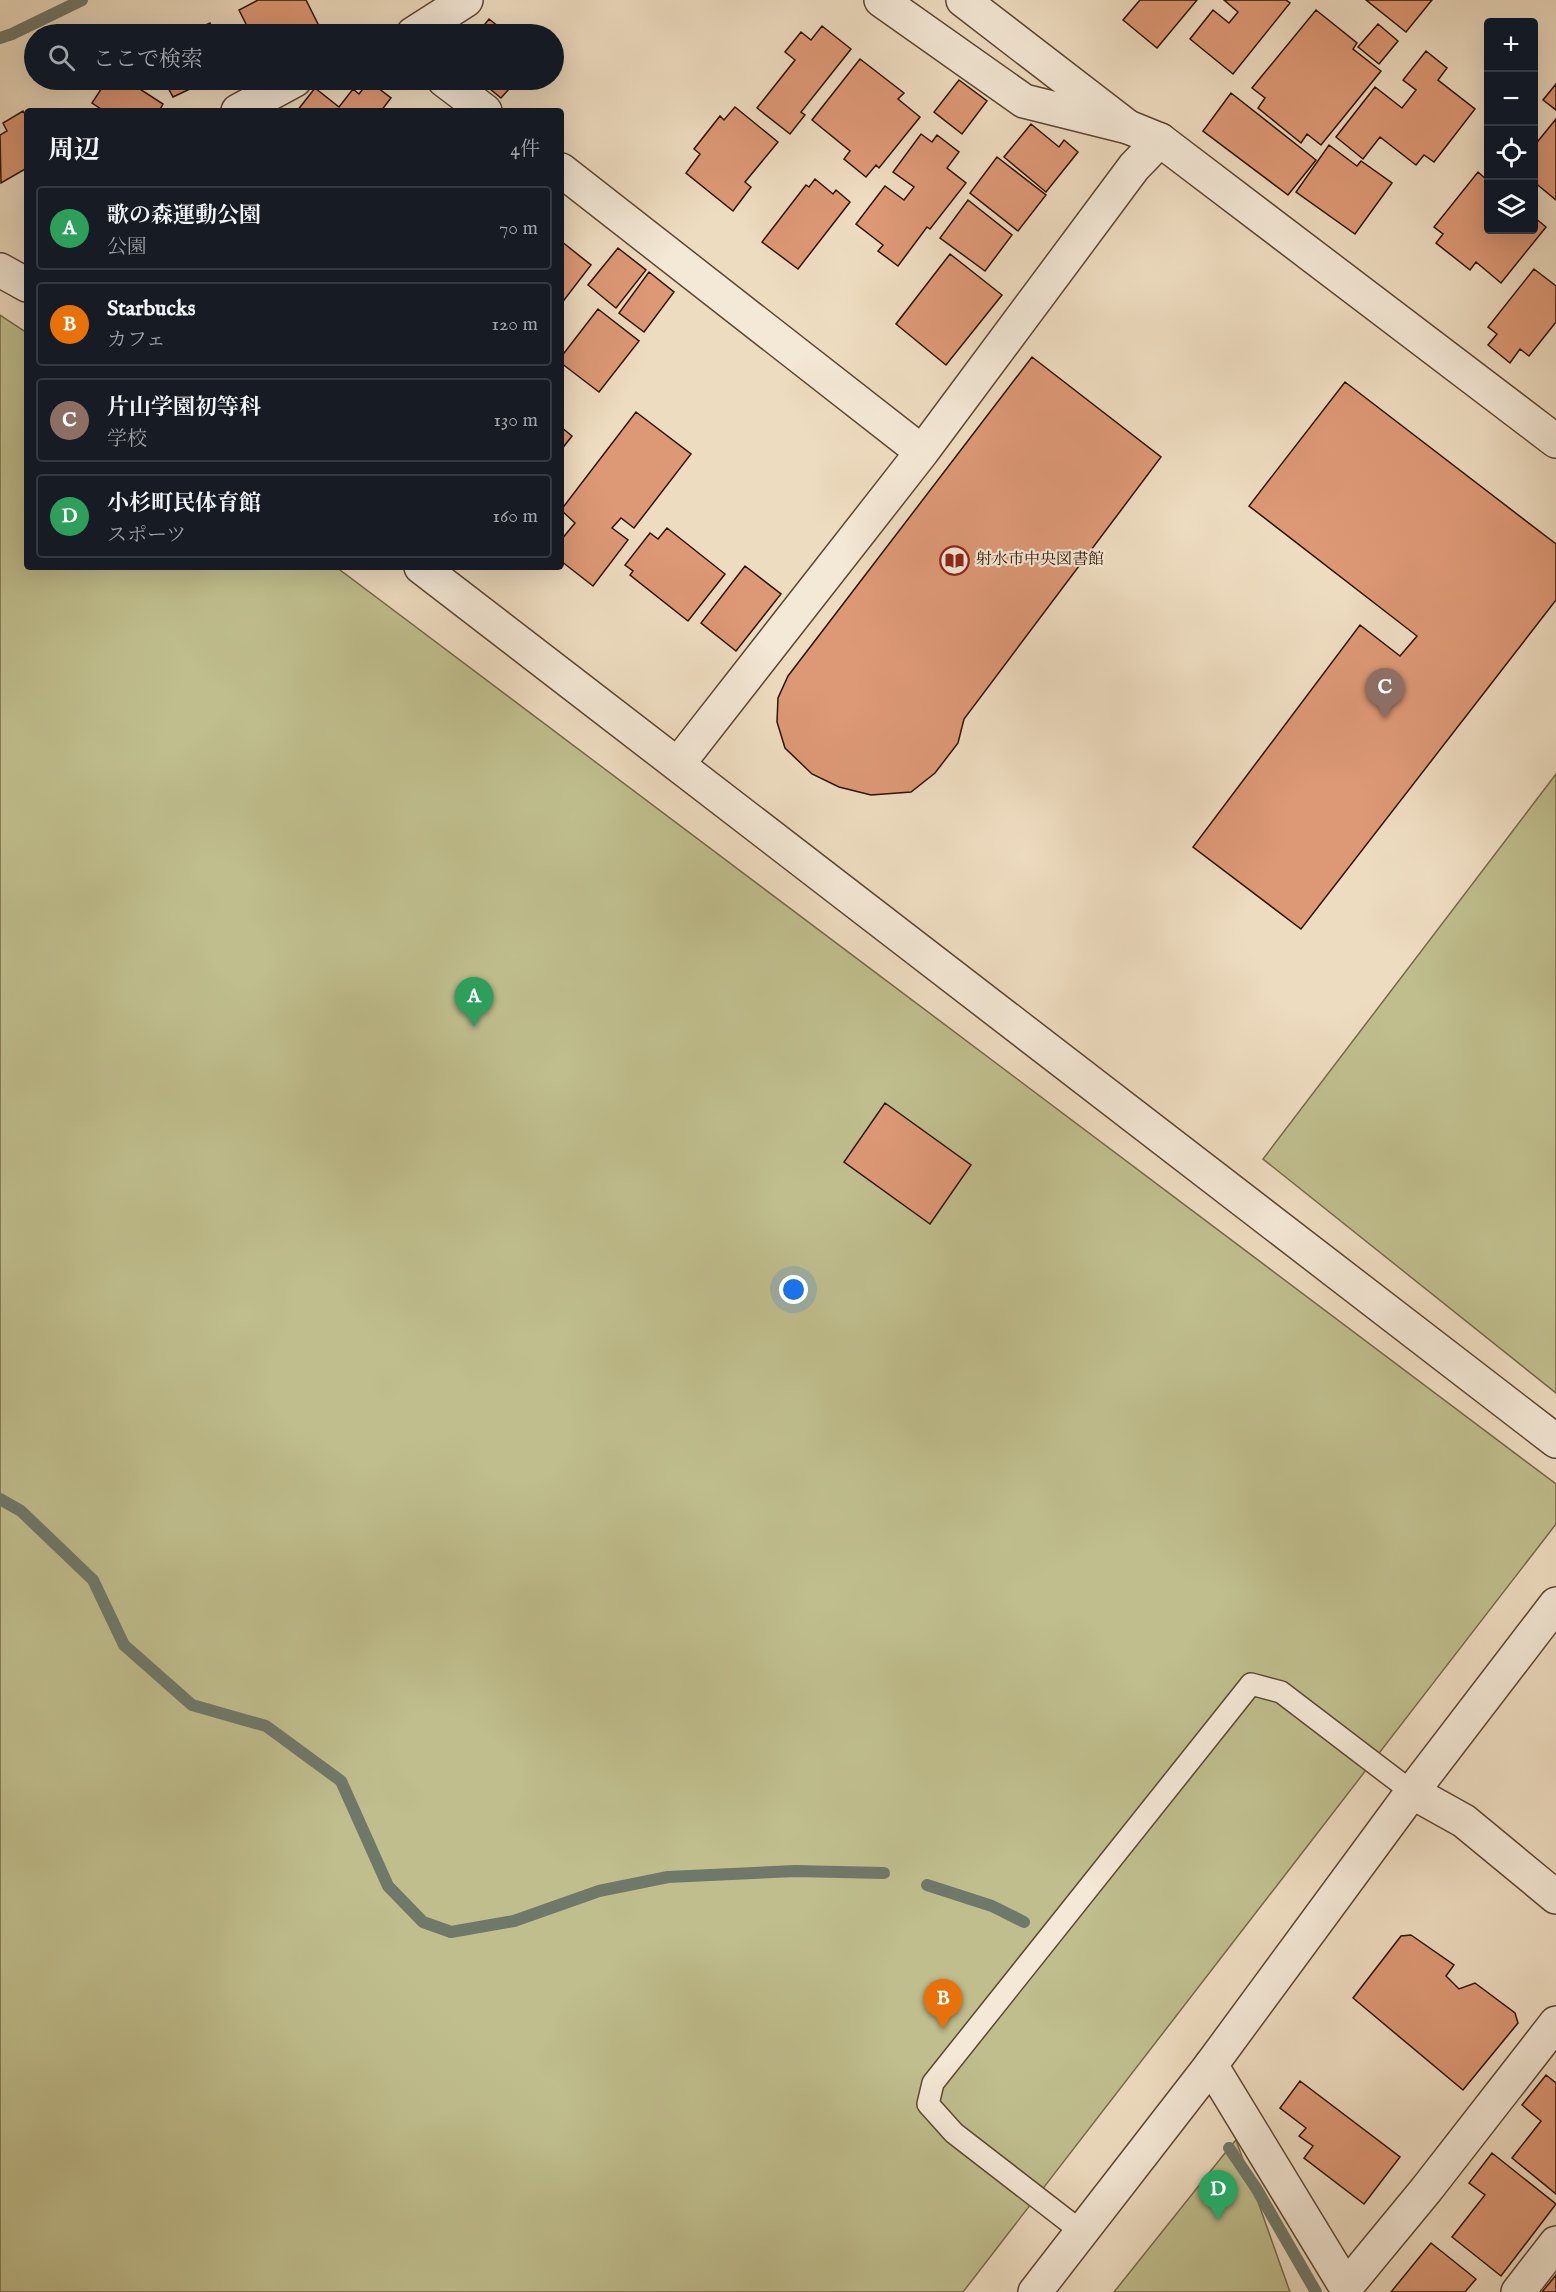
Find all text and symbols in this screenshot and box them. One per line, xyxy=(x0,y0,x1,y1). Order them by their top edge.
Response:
map controls xyxy=(1484,18,1538,234)
button: + xyxy=(1484,18,1538,72)
search box xyxy=(24,24,564,90)
icon: search xyxy=(45,41,78,74)
text: ここで検索 xyxy=(93,46,203,74)
button: − xyxy=(1484,72,1538,126)
button: locate xyxy=(1484,126,1538,180)
text: 周辺 xyxy=(48,134,100,167)
text: 4件 xyxy=(510,137,540,162)
button: layers xyxy=(1484,180,1538,234)
text: 歌の森運動公園 xyxy=(107,202,261,230)
text: A xyxy=(63,216,76,241)
text: 70 m xyxy=(499,216,538,241)
text: 公園 xyxy=(107,235,147,260)
text: Starbucks xyxy=(107,295,195,323)
text: B xyxy=(63,312,76,337)
text: 120 m xyxy=(492,312,538,337)
text: カフェ xyxy=(107,328,166,353)
text: 片山学園初等科 xyxy=(107,394,261,422)
text: C xyxy=(62,408,77,433)
text: 130 m xyxy=(493,408,538,433)
text: 学校 xyxy=(107,427,147,452)
text: 小杉町民体育館 xyxy=(107,490,261,518)
text: D xyxy=(61,504,78,529)
text: 160 m xyxy=(492,504,538,529)
text: スポーツ xyxy=(107,523,186,548)
library icon: 射水市中央図書館 xyxy=(939,544,971,576)
place label: 射水市中央図書館 xyxy=(976,550,1104,570)
pin: C xyxy=(1366,668,1404,718)
pin: A xyxy=(454,978,494,1027)
your location xyxy=(779,1275,808,1304)
pin: B xyxy=(924,1980,962,2029)
pin: D xyxy=(1198,2170,1238,2220)

